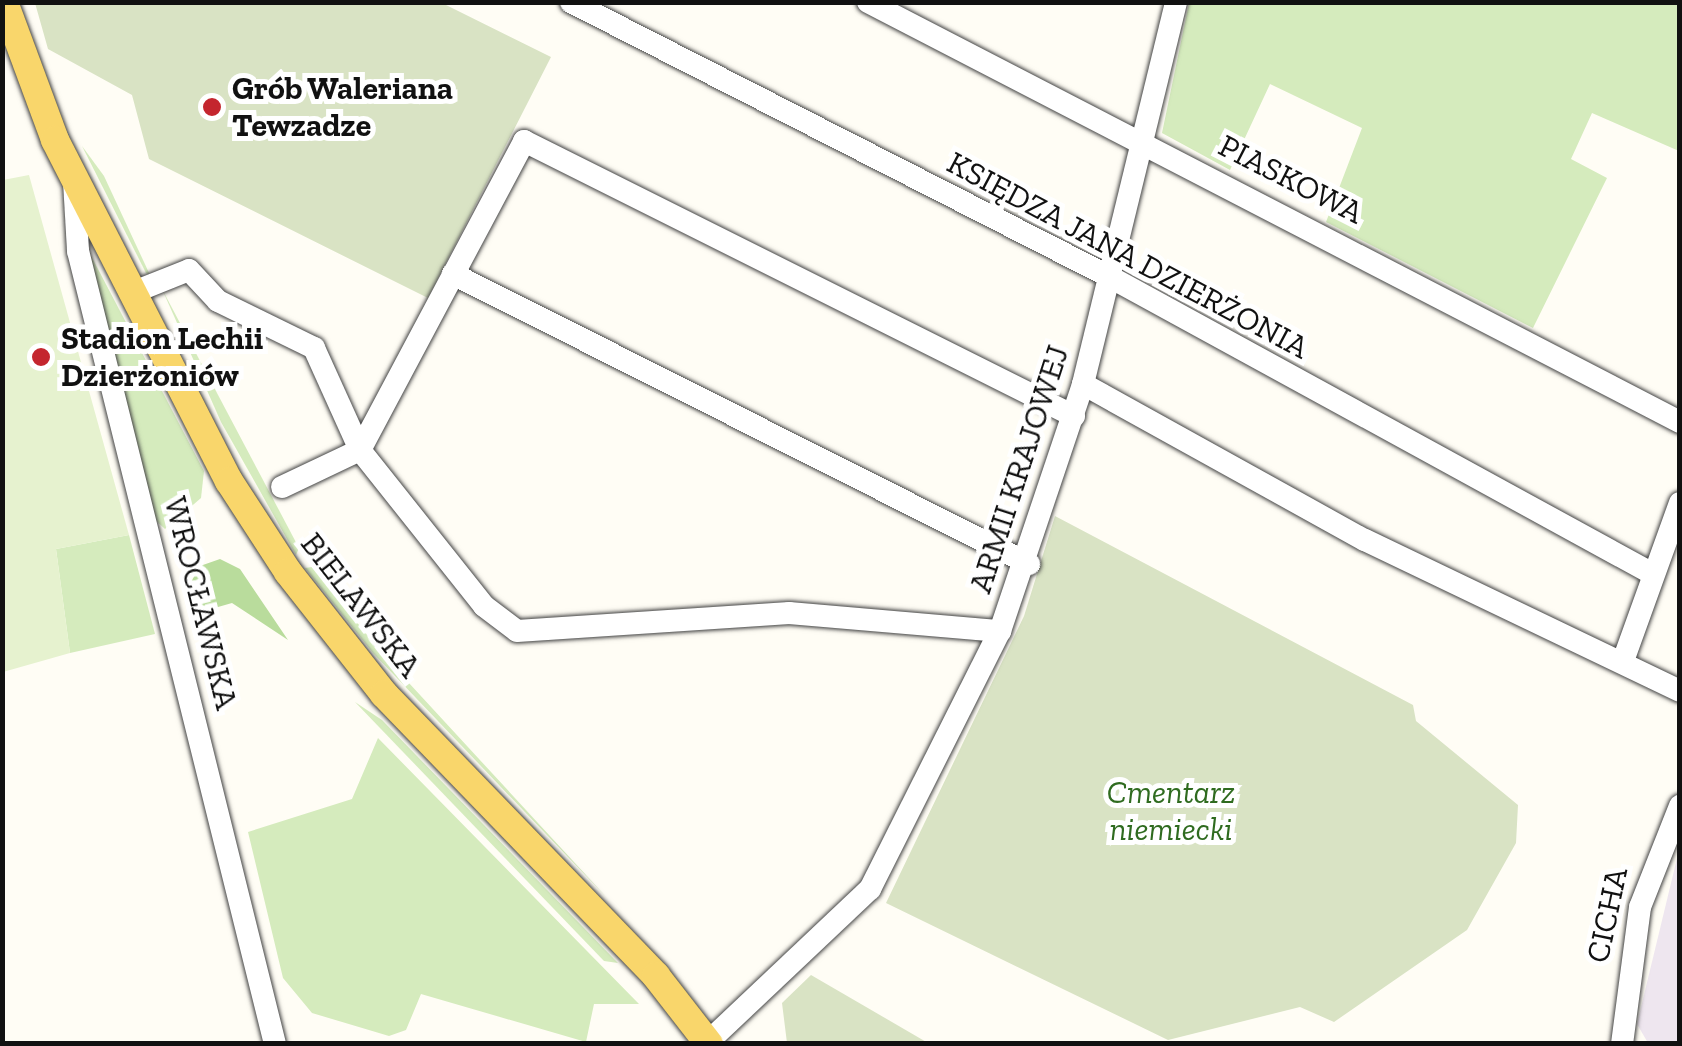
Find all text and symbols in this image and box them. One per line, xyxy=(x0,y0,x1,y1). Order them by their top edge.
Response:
place label: Grób Waleriana Tewzadze xyxy=(232,70,454,145)
marker: Grób Waleriana Tewzadze xyxy=(201,96,223,118)
street label: PIASKOWA xyxy=(1212,126,1370,232)
street label: KSIĘDZA JANA DZIERŻONIA xyxy=(940,143,1316,367)
place label: Stadion Lechii Dzierżoniów xyxy=(61,320,263,395)
street label: ARMII KRAJOWEJ xyxy=(961,340,1077,598)
marker: Stadion Lechii Dzierżoniów xyxy=(30,346,52,368)
street label: WROCŁAWSKA xyxy=(156,493,246,713)
street label: BIELAWSKA xyxy=(293,525,429,685)
park label: Cmentarz niemiecki xyxy=(1107,774,1235,849)
street label: CICHA xyxy=(1578,864,1636,966)

